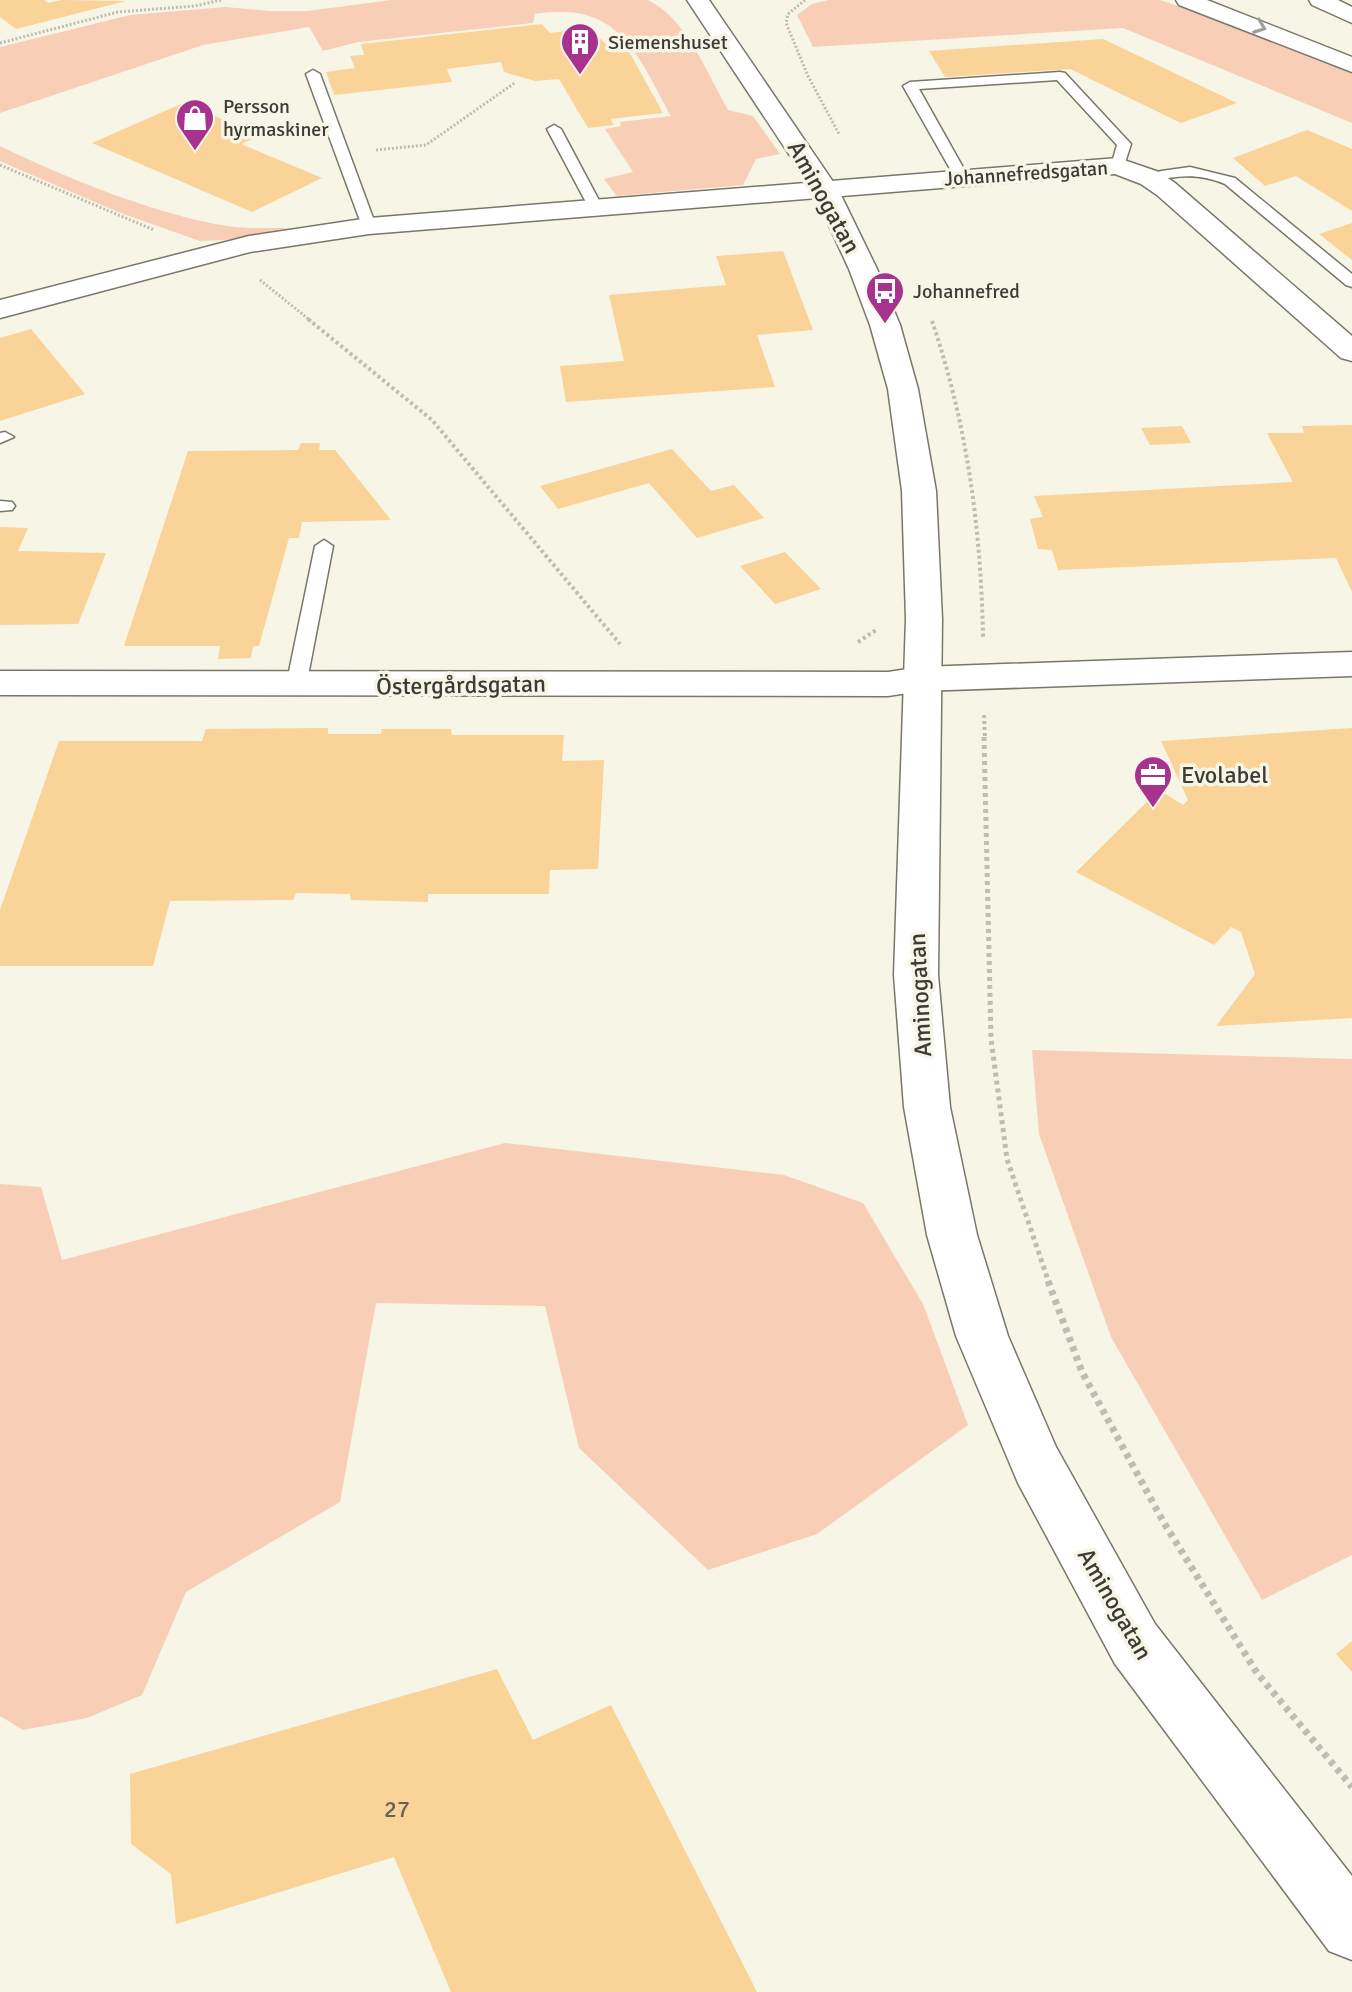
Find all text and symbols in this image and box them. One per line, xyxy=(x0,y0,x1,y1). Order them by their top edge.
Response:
one-way arrow xyxy=(1252,18,1266,34)
building icon: Siemenshuset xyxy=(559,21,601,76)
place label: Siemenshuset xyxy=(608,30,728,55)
place label: Persson hyrmaskiner xyxy=(223,94,329,142)
shop icon: Persson hyrmaskiner xyxy=(174,97,216,152)
street label: Aminogatan xyxy=(781,135,867,259)
street label: Johannefredsgatan xyxy=(943,155,1109,192)
bus stop icon: Johannefred xyxy=(864,270,906,325)
place label: Johannefred xyxy=(913,279,1020,304)
street label: Östergårdsgatan xyxy=(376,669,546,701)
office icon: Evolabel xyxy=(1132,754,1174,809)
place label: Evolabel xyxy=(1181,760,1268,790)
street label: Aminogatan xyxy=(902,932,938,1058)
street label: Aminogatan xyxy=(1071,1543,1159,1665)
house number: 27 xyxy=(384,1794,410,1824)

